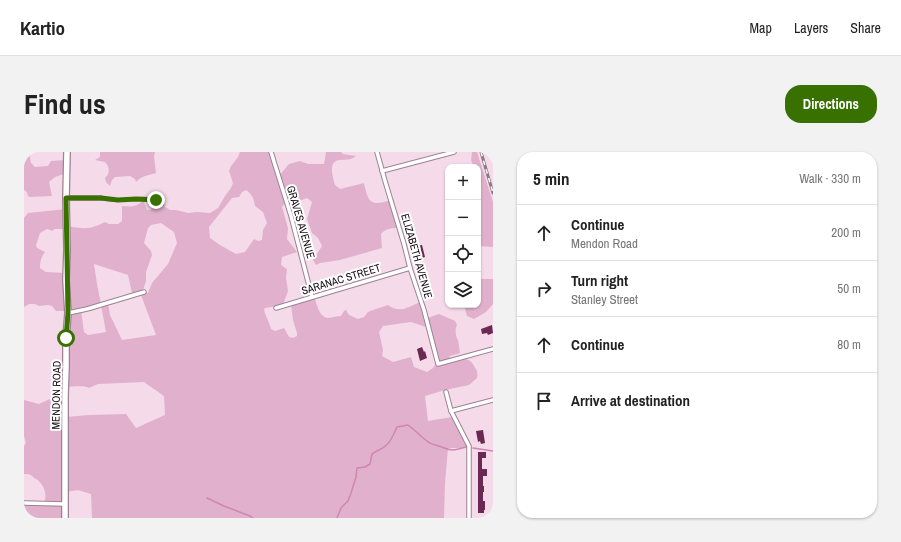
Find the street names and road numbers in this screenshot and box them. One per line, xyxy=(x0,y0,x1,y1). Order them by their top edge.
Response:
street label: GRAVES AVENUE xyxy=(284,184,318,260)
street label: ELIZABETH AVENUE xyxy=(398,212,436,300)
street label: SARANAC STREET xyxy=(300,260,383,298)
street label: MENDON ROAD xyxy=(48,361,64,429)

